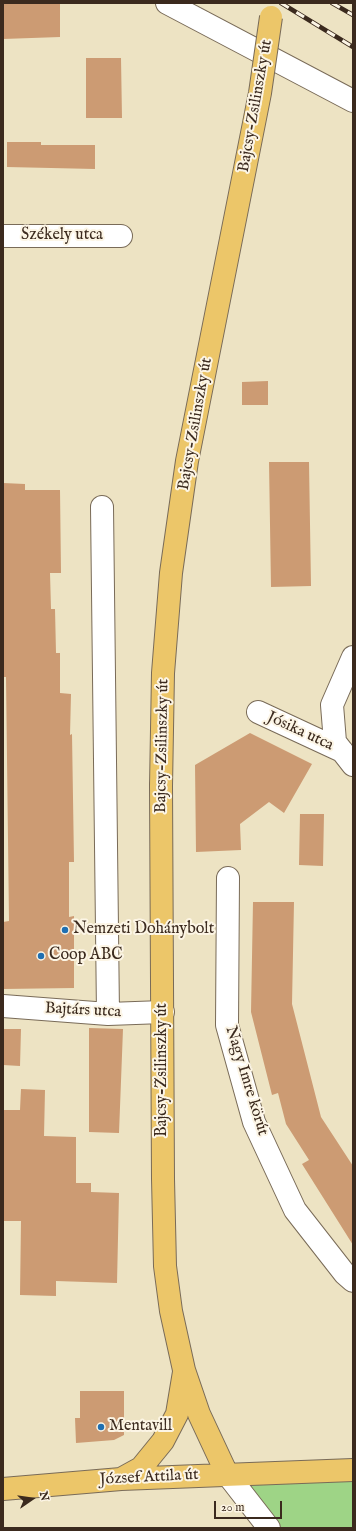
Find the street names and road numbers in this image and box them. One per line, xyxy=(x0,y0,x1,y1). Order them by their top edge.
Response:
street label: Bajcsy-Zsilinszky út xyxy=(235,38,277,174)
street label: Székely utca xyxy=(21,226,103,246)
street label: Bajcsy-Zsilinszky út xyxy=(175,356,217,492)
street label: Bajcsy-Zsilinszky út xyxy=(152,679,174,813)
street label: Jósika utca xyxy=(264,708,336,756)
street label: Bajtárs utca xyxy=(44,999,122,1023)
street label: Bajcsy-Zsilinszky út xyxy=(153,1003,173,1137)
street label: Nagy Imre körút xyxy=(220,1024,272,1138)
street label: József Attila út xyxy=(99,1466,199,1490)

